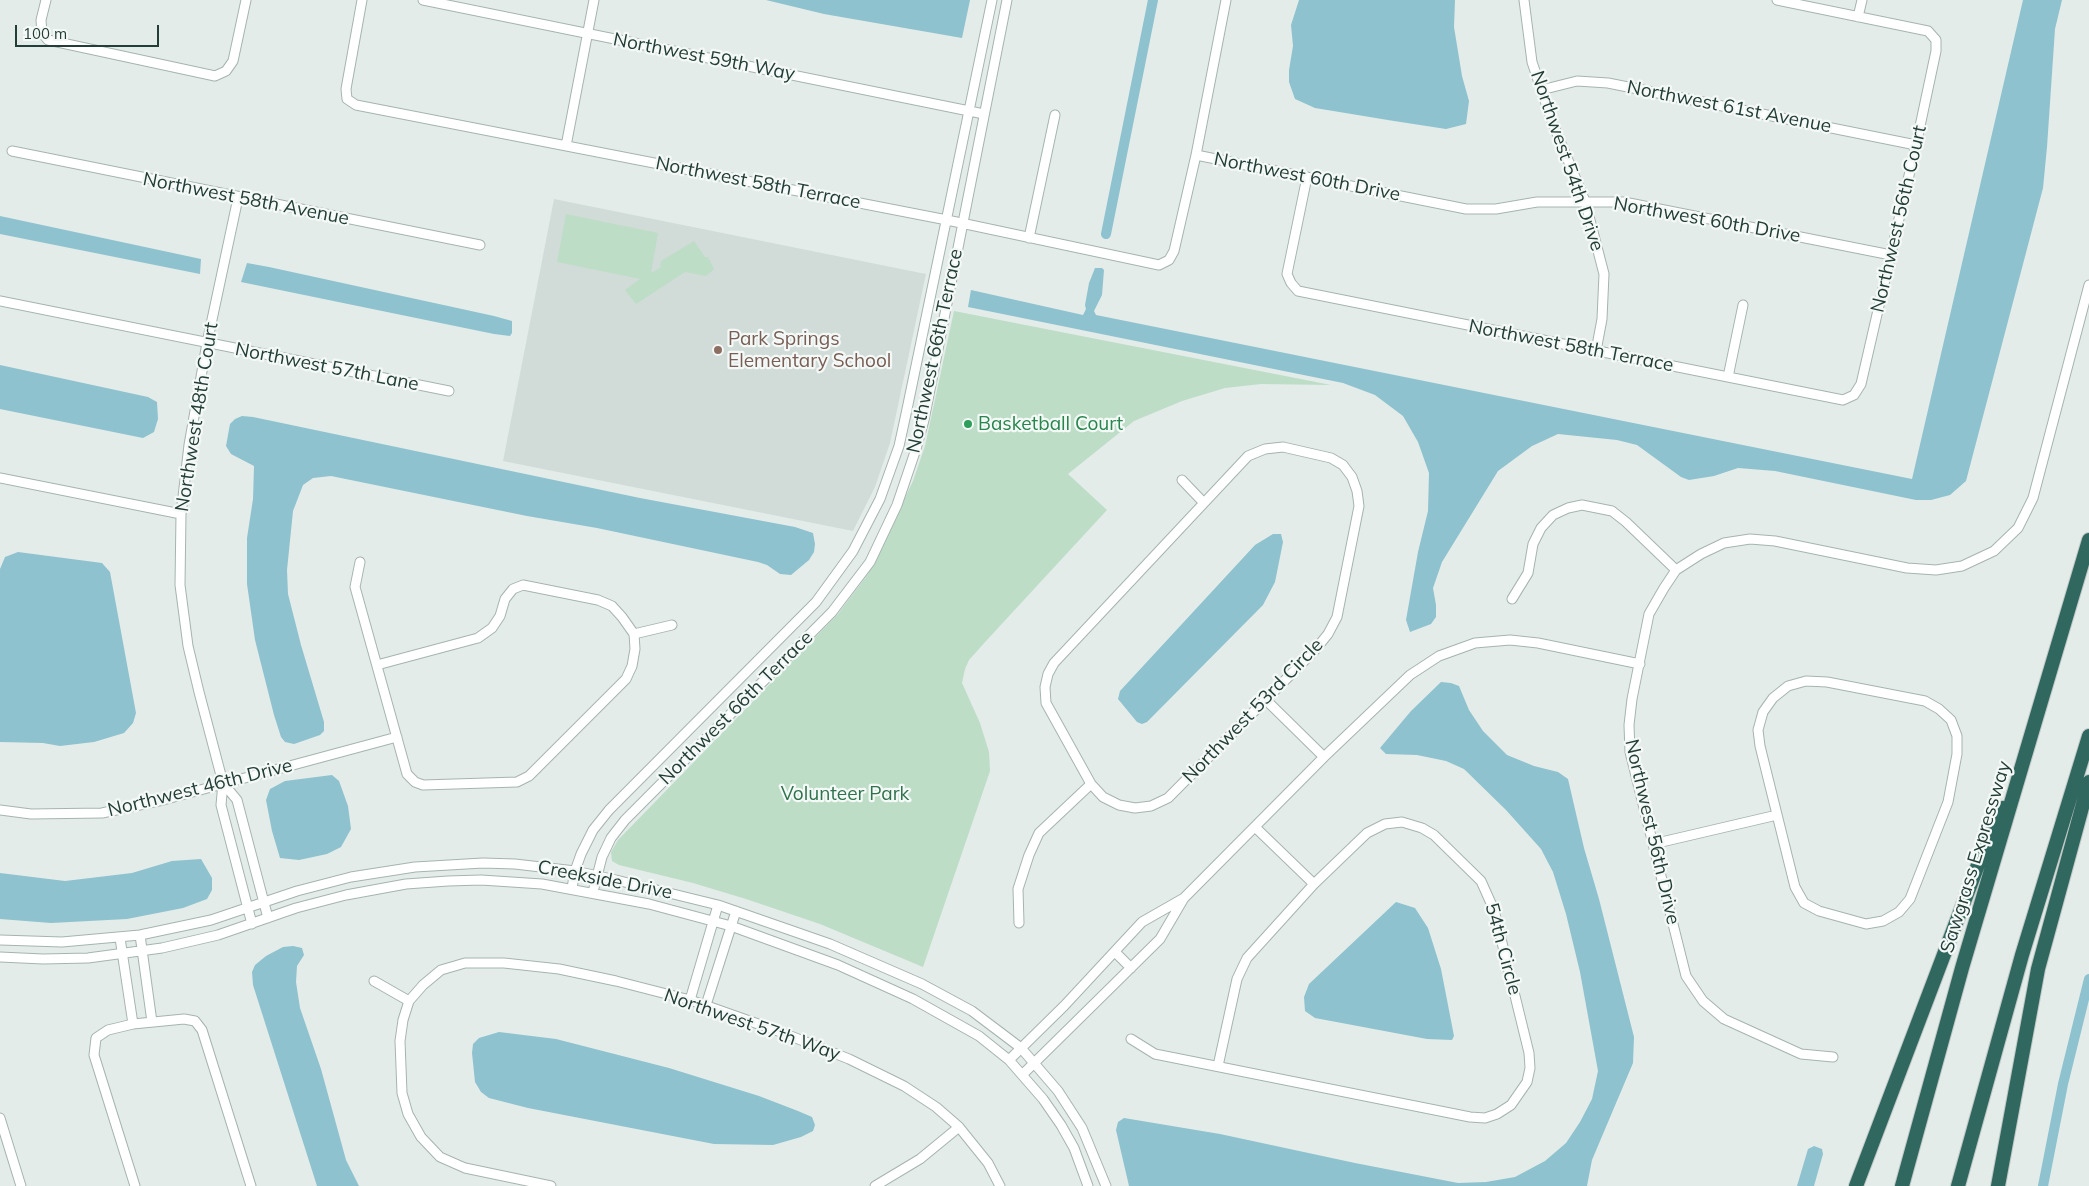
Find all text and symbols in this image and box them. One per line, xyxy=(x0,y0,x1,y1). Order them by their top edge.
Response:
scale bar xyxy=(18,15,161,47)
text: 100 m xyxy=(23,24,67,43)
street label: Northwest 59th Way xyxy=(611,28,797,86)
street label: Northwest 54th Drive xyxy=(1525,68,1609,254)
street label: Northwest 61st Avenue xyxy=(1625,76,1833,138)
street label: Northwest 56th Court xyxy=(1866,123,1932,315)
street label: Northwest 60th Drive xyxy=(1212,148,1402,206)
street label: Northwest 58th Terrace xyxy=(654,152,862,214)
street label: Northwest 58th Avenue xyxy=(141,168,351,230)
street label: Northwest 60th Drive xyxy=(1612,192,1802,248)
street label: Northwest 66th Terrace xyxy=(902,247,968,455)
street label: Northwest 58th Terrace xyxy=(1467,315,1675,377)
street label: Northwest 48th Court xyxy=(171,321,223,513)
place label: Park Springs Elementary School xyxy=(728,328,891,372)
street label: Northwest 57th Lane xyxy=(233,338,421,396)
marker: Park Springs Elementary School xyxy=(712,344,724,356)
place label: Basketball Court xyxy=(978,413,1123,435)
marker: Basketball Court xyxy=(962,418,974,430)
street label: Northwest 66th Terrace xyxy=(654,626,818,790)
street label: Northwest 53rd Circle xyxy=(1178,634,1328,788)
street label: Northwest 56th Drive xyxy=(1620,737,1684,927)
street label: Northwest 46th Drive xyxy=(105,754,295,822)
street label: Sawgrass Expressway xyxy=(1936,758,2016,956)
park label: Volunteer Park xyxy=(781,783,909,805)
street label: Creekside Drive xyxy=(536,856,674,904)
street label: 54th Circle xyxy=(1480,901,1526,997)
street label: Northwest 57th Way xyxy=(661,984,843,1066)

